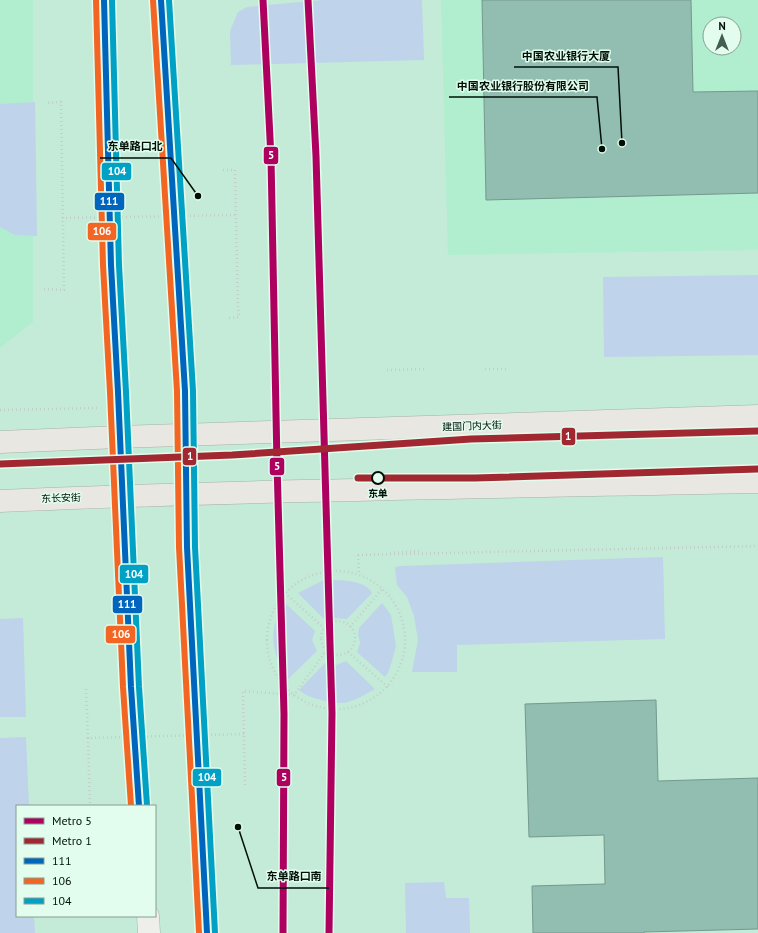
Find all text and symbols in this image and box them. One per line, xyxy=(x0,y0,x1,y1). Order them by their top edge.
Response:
north arrow xyxy=(702,16,742,56)
text: N xyxy=(718,19,726,33)
callout: 中国农业银行大厦 xyxy=(514,44,618,67)
text: 中国农业银行大厦 xyxy=(522,49,610,63)
callout: 中国农业银行股份有限公司 xyxy=(449,74,597,97)
text: 中国农业银行股份有限公司 xyxy=(457,79,589,93)
callout: 东单路口北 xyxy=(100,135,171,158)
text: 东单路口北 xyxy=(108,139,163,153)
line badge: 5 xyxy=(263,146,279,165)
text: 5 xyxy=(268,148,274,162)
line badge: 104 xyxy=(101,162,132,181)
text: 104 xyxy=(108,164,127,178)
line badge: 111 xyxy=(94,192,125,211)
text: 111 xyxy=(100,194,118,208)
line badge: 106 xyxy=(87,222,117,241)
text: 106 xyxy=(93,224,111,238)
street label: 建国门内大街 xyxy=(442,418,502,434)
line badge: 1 xyxy=(561,427,576,446)
text: 1 xyxy=(565,429,571,443)
line badge: 1 xyxy=(182,447,197,466)
text: 1 xyxy=(187,449,193,463)
line badge: 5 xyxy=(269,457,285,476)
text: 5 xyxy=(274,459,280,473)
marker: 东单 xyxy=(371,471,385,485)
place label: 东单 xyxy=(368,487,388,500)
street label: 东长安街 xyxy=(41,491,81,505)
line badge: 104 xyxy=(119,564,149,584)
text: 104 xyxy=(125,567,144,581)
line badge: 111 xyxy=(112,595,143,614)
text: 111 xyxy=(118,597,136,611)
line badge: 106 xyxy=(105,625,136,644)
text: 106 xyxy=(112,627,130,641)
line badge: 104 xyxy=(192,768,222,787)
line badge: 5 xyxy=(276,768,291,787)
text: 104 xyxy=(198,770,217,784)
text: 5 xyxy=(281,770,287,784)
legend xyxy=(16,805,156,917)
text: Metro 5 xyxy=(52,813,92,828)
text: Metro 1 xyxy=(52,833,92,848)
text: 111 xyxy=(52,853,72,868)
callout: 东单路口南 xyxy=(258,865,329,888)
text: 东单路口南 xyxy=(267,869,322,883)
text: 106 xyxy=(52,873,72,888)
text: 104 xyxy=(52,893,72,908)

